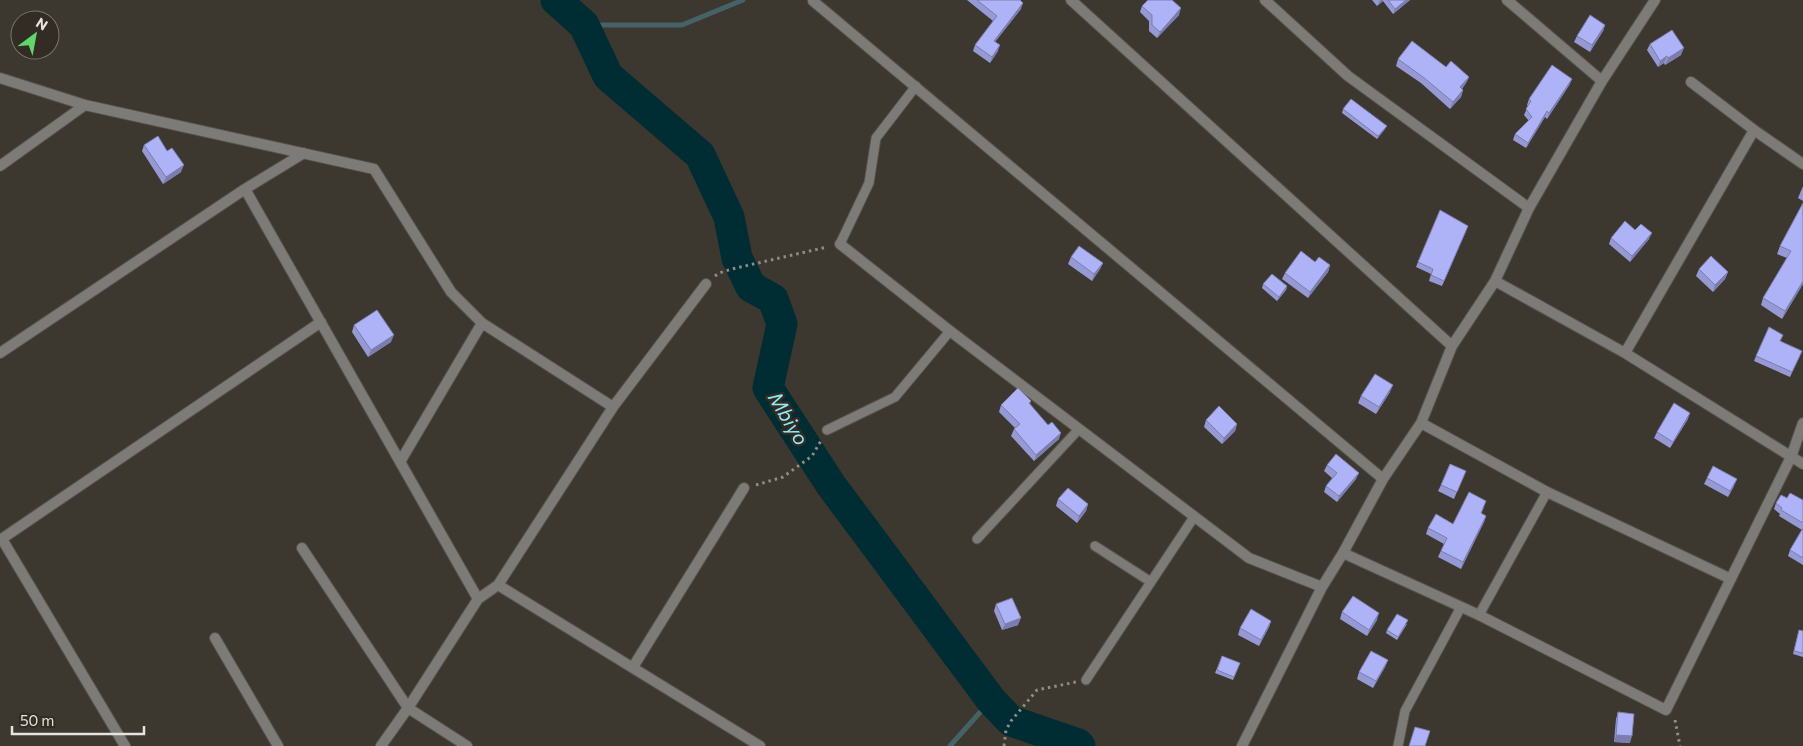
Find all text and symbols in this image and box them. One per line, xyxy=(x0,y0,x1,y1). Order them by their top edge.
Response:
north arrow xyxy=(10,10,60,60)
text: N xyxy=(33,14,51,34)
water label: Mbiyo xyxy=(764,387,814,449)
scale bar xyxy=(12,704,145,736)
text: 50 m xyxy=(20,711,54,729)

